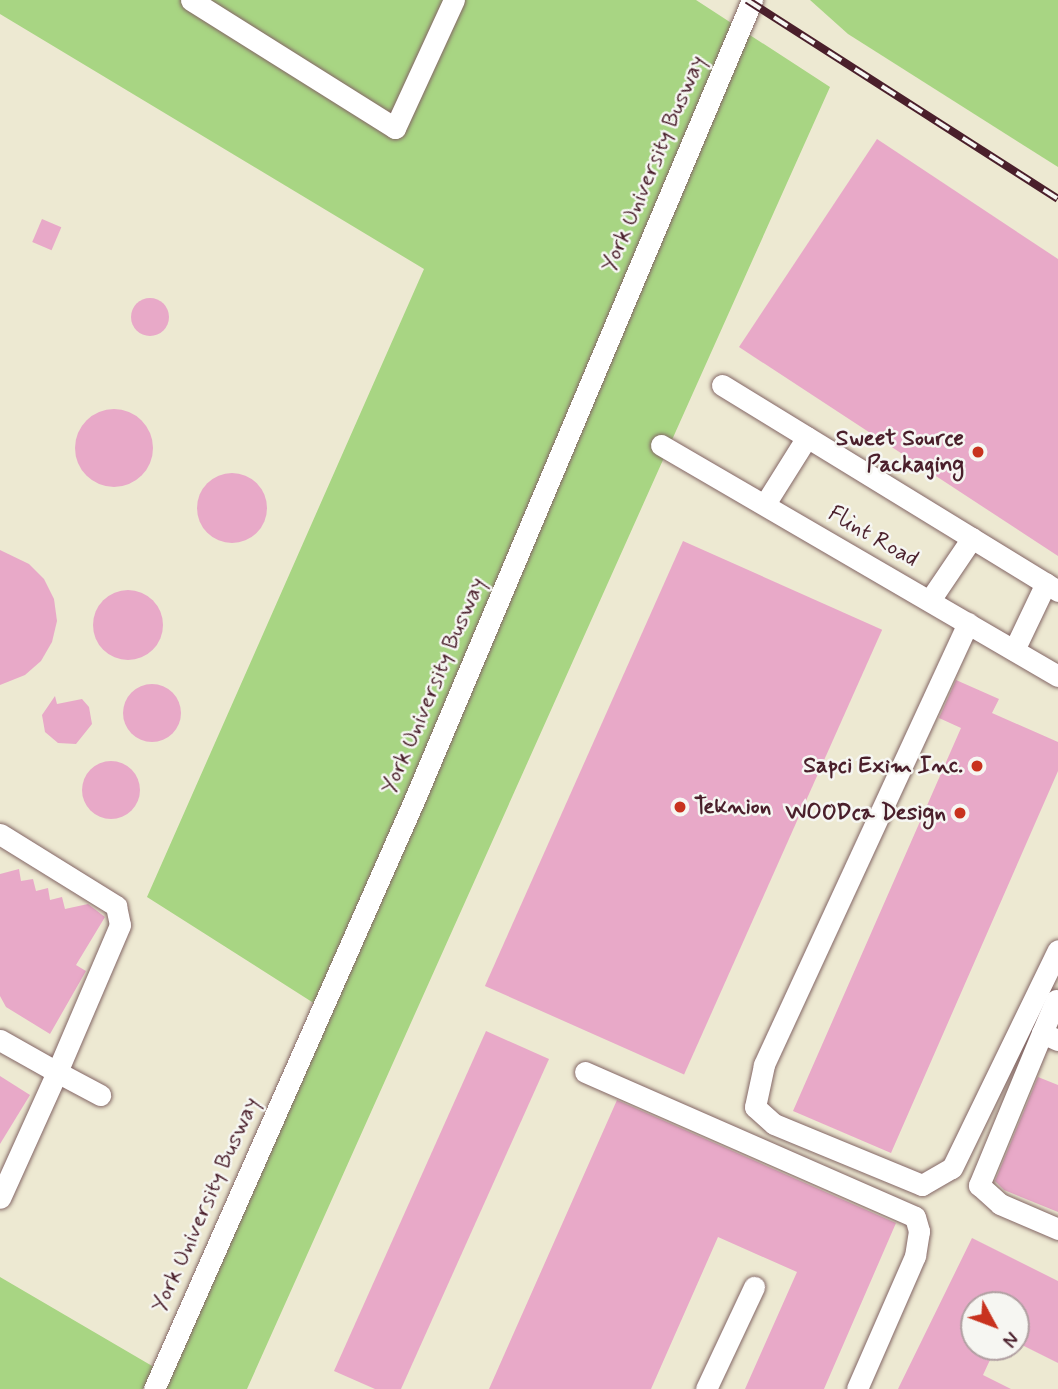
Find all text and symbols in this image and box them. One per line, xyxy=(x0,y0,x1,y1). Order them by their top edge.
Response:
street label: York University Busway xyxy=(596,52,712,276)
place label: Sweet Source Packaging xyxy=(837,425,964,479)
marker: Sweet Source Packaging xyxy=(970,444,986,460)
street label: Flint Road xyxy=(824,501,922,573)
street label: York University Busway xyxy=(376,574,492,798)
place label: Sapci Exim Inc. xyxy=(809,752,963,780)
marker: Sapci Exim Inc. xyxy=(969,758,985,774)
place label: Teknion xyxy=(694,793,771,821)
marker: Teknion xyxy=(672,799,688,815)
place label: WOODca Design xyxy=(785,799,946,827)
marker: WOODca Design xyxy=(952,805,968,821)
street label: York University Busway xyxy=(146,1093,266,1317)
north arrow xyxy=(960,1291,1030,1361)
text: N xyxy=(996,1326,1023,1352)

